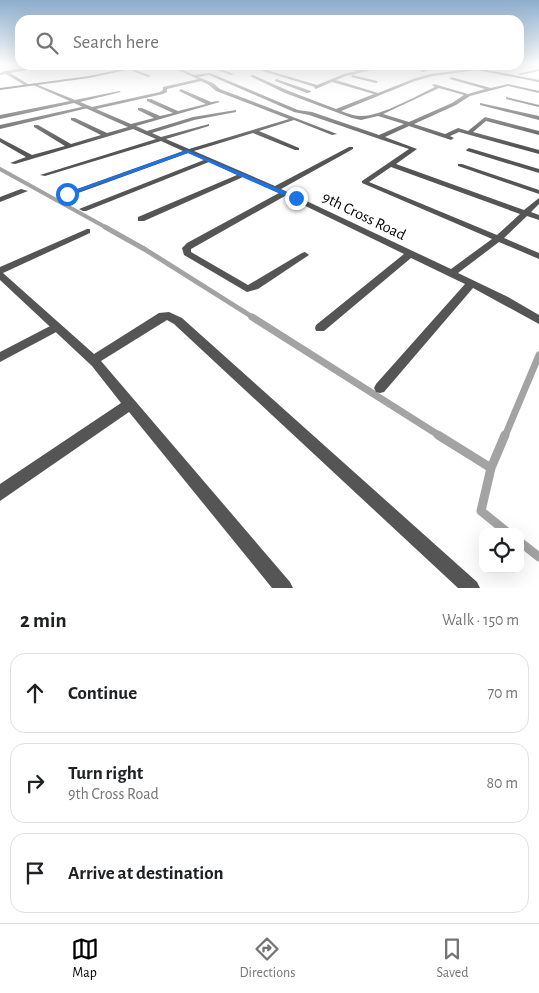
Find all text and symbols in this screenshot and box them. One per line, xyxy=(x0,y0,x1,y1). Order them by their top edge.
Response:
search box xyxy=(15,15,524,70)
icon: search xyxy=(33,29,61,57)
text: Search here xyxy=(73,33,159,52)
route start xyxy=(56,183,79,206)
route end xyxy=(285,187,308,210)
street label: 9th Cross Road xyxy=(320,189,408,243)
map controls xyxy=(479,528,524,573)
button: locate xyxy=(479,528,524,573)
text: 2 min xyxy=(20,610,67,631)
text: Walk · 150 m xyxy=(442,612,519,628)
icon: ahead xyxy=(21,679,49,707)
text: Continue xyxy=(68,684,137,703)
text: 70 m xyxy=(487,685,518,701)
text: Turn right xyxy=(68,764,143,783)
icon: right xyxy=(21,769,49,797)
text: 80 m xyxy=(487,775,518,791)
text: 9th Cross Road xyxy=(68,786,159,802)
icon: arrive xyxy=(21,859,49,887)
text: Arrive at destination xyxy=(68,864,224,883)
tab: Map xyxy=(71,935,99,982)
tab: Directions xyxy=(240,935,295,982)
tab: Saved xyxy=(436,935,468,982)

